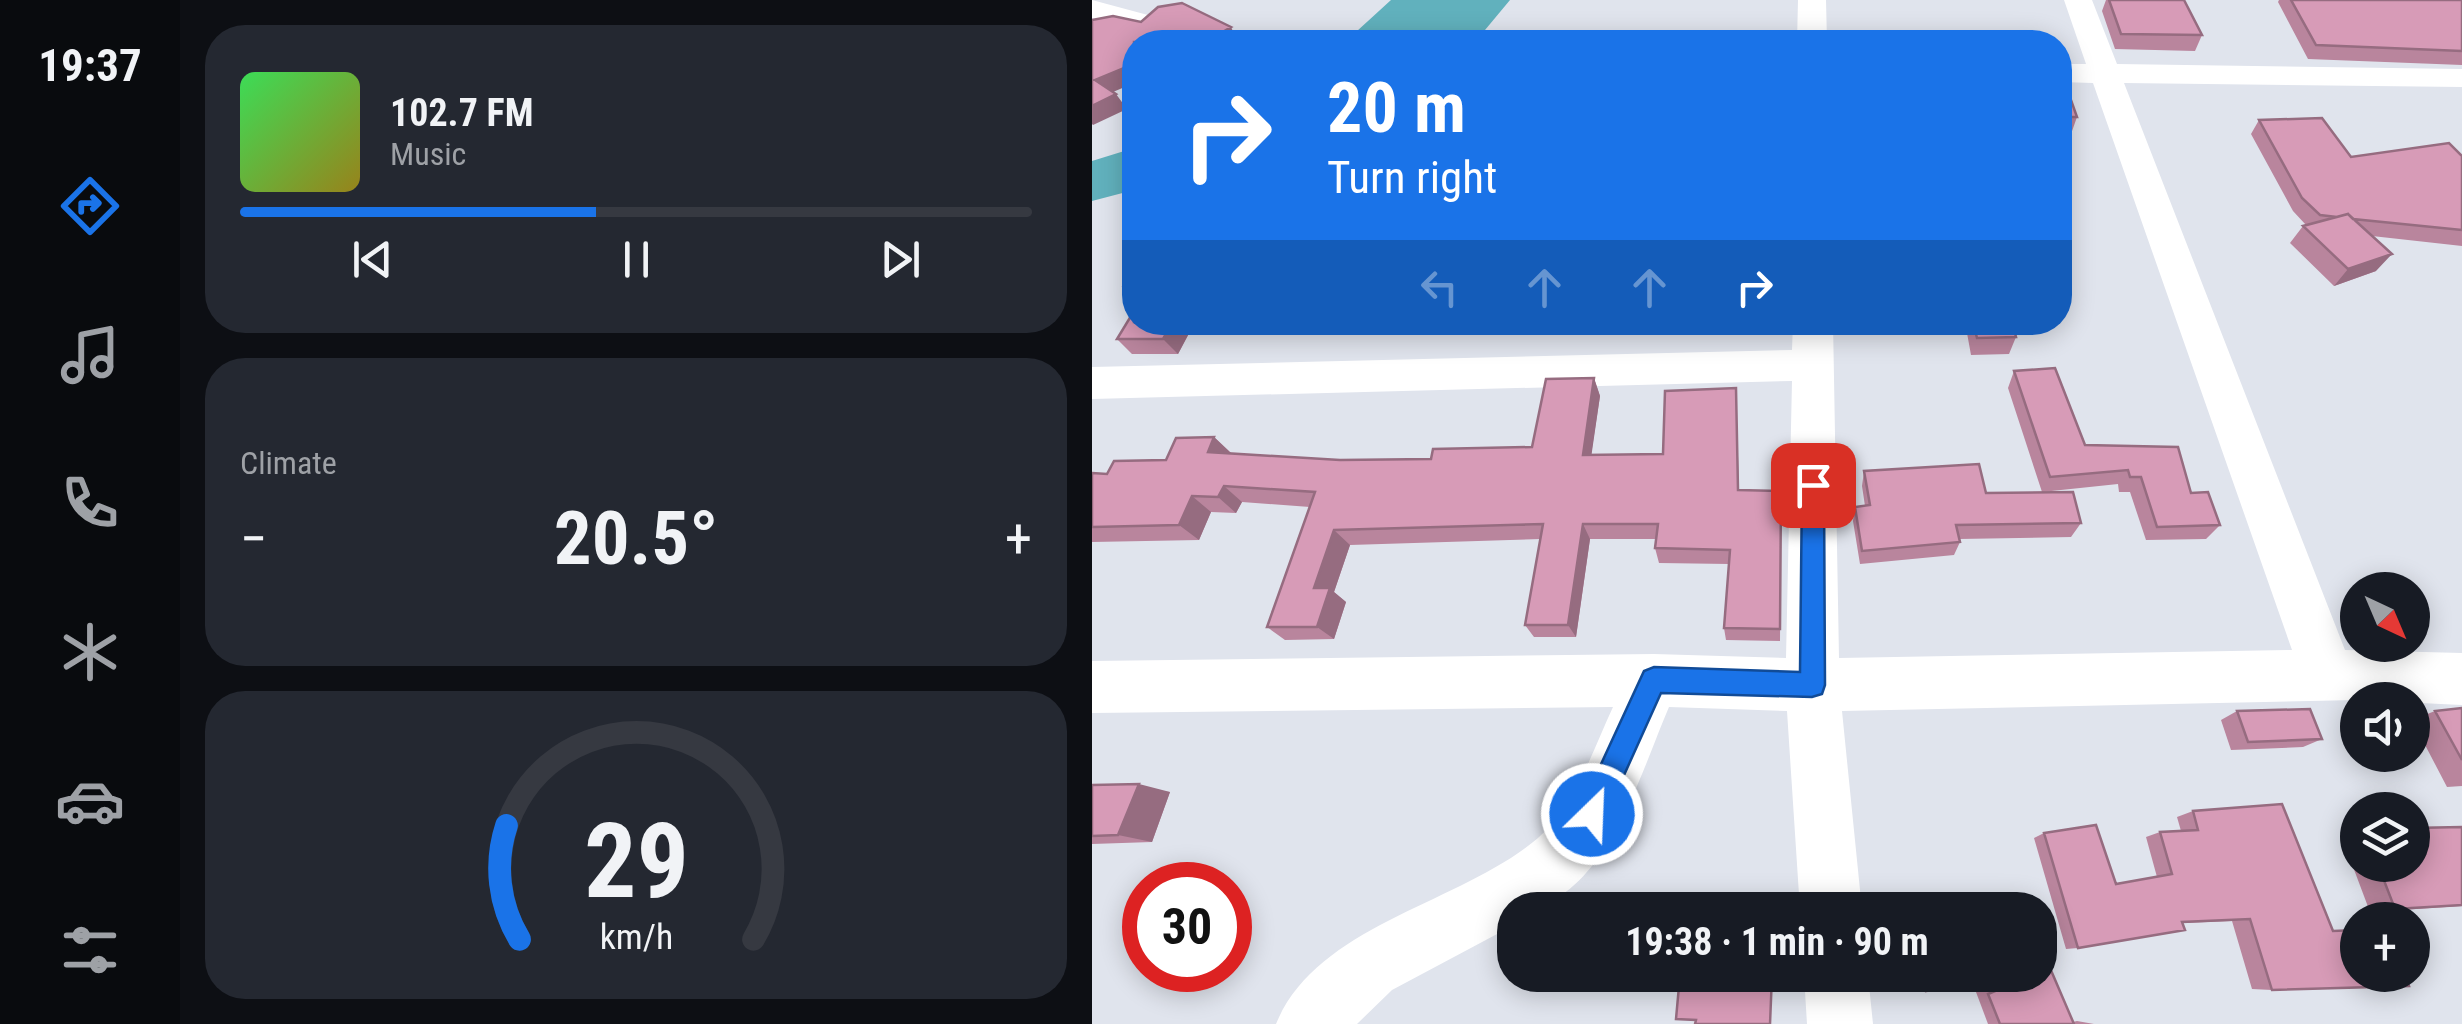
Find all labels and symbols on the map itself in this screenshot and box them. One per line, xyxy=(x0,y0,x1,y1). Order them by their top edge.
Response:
pin xyxy=(1771,443,1856,528)
north arrow xyxy=(2340,572,2430,662)
position arrow xyxy=(1540,762,1644,866)
speed limit sign: 30 xyxy=(1122,862,1252,992)

